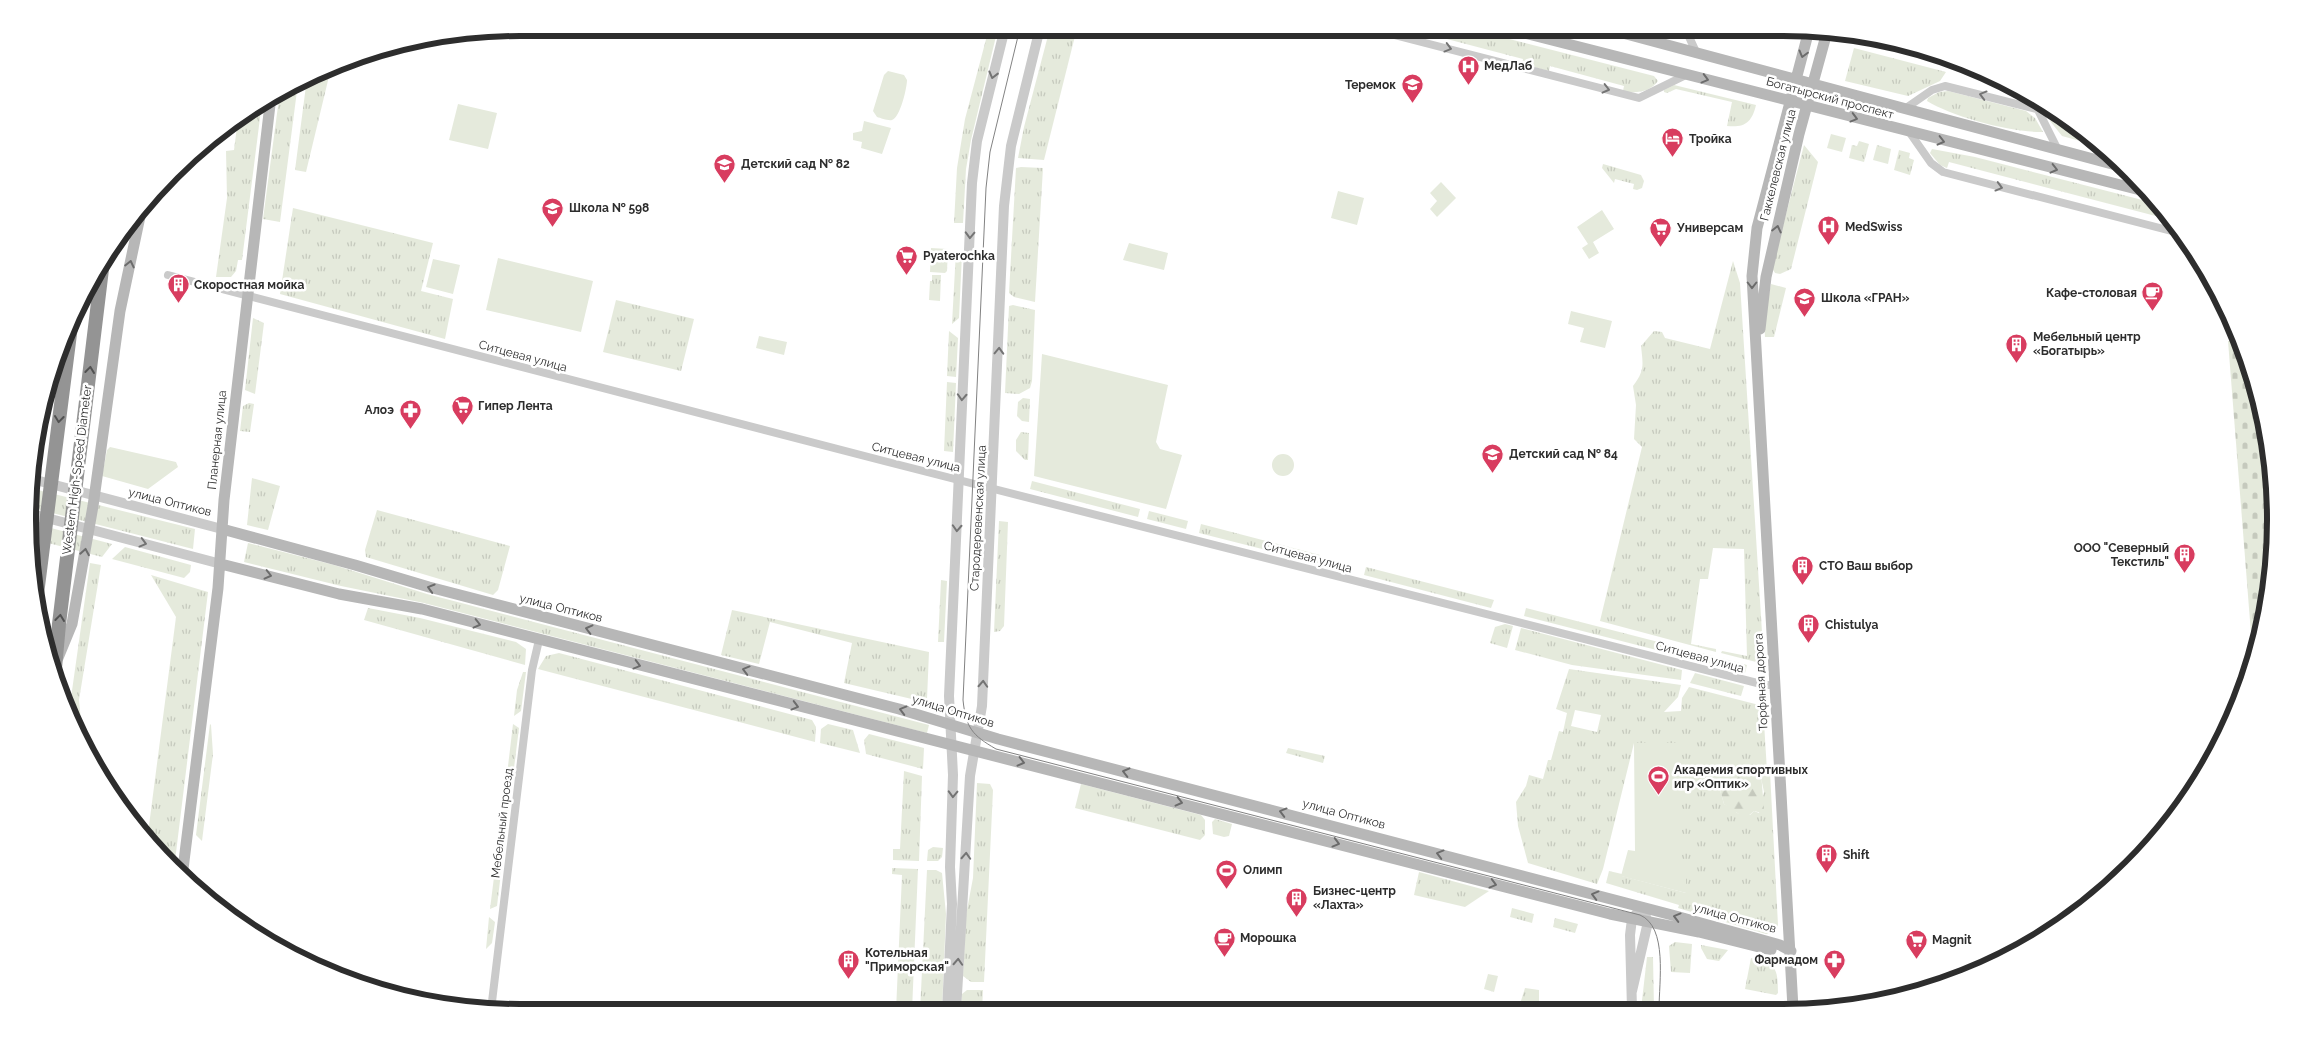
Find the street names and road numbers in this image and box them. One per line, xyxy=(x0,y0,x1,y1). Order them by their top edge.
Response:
street label: Богатырский проспект xyxy=(1765,74,1896,122)
street label: Гаккелевская улица xyxy=(1757,108,1799,222)
street label: Ситцевая улица xyxy=(477,337,569,375)
street label: Western High-Speed Diameter xyxy=(60,384,94,556)
street label: Планерная улица xyxy=(205,390,229,490)
street label: Ситцевая улица xyxy=(870,439,962,475)
street label: Стародеревенская улица xyxy=(967,445,989,591)
street label: улица Оптиков xyxy=(127,485,213,519)
street label: Ситцевая улица xyxy=(1262,538,1354,576)
street label: улица Оптиков xyxy=(518,591,604,625)
street label: Торфяная дорога xyxy=(1751,633,1771,731)
street label: Ситцевая улица xyxy=(1654,638,1746,676)
street label: улица Оптиков xyxy=(910,692,996,730)
street label: Мебельный проезд xyxy=(488,767,516,879)
street label: улица Оптиков xyxy=(1301,796,1387,832)
street label: улица Оптиков xyxy=(1692,900,1778,936)

